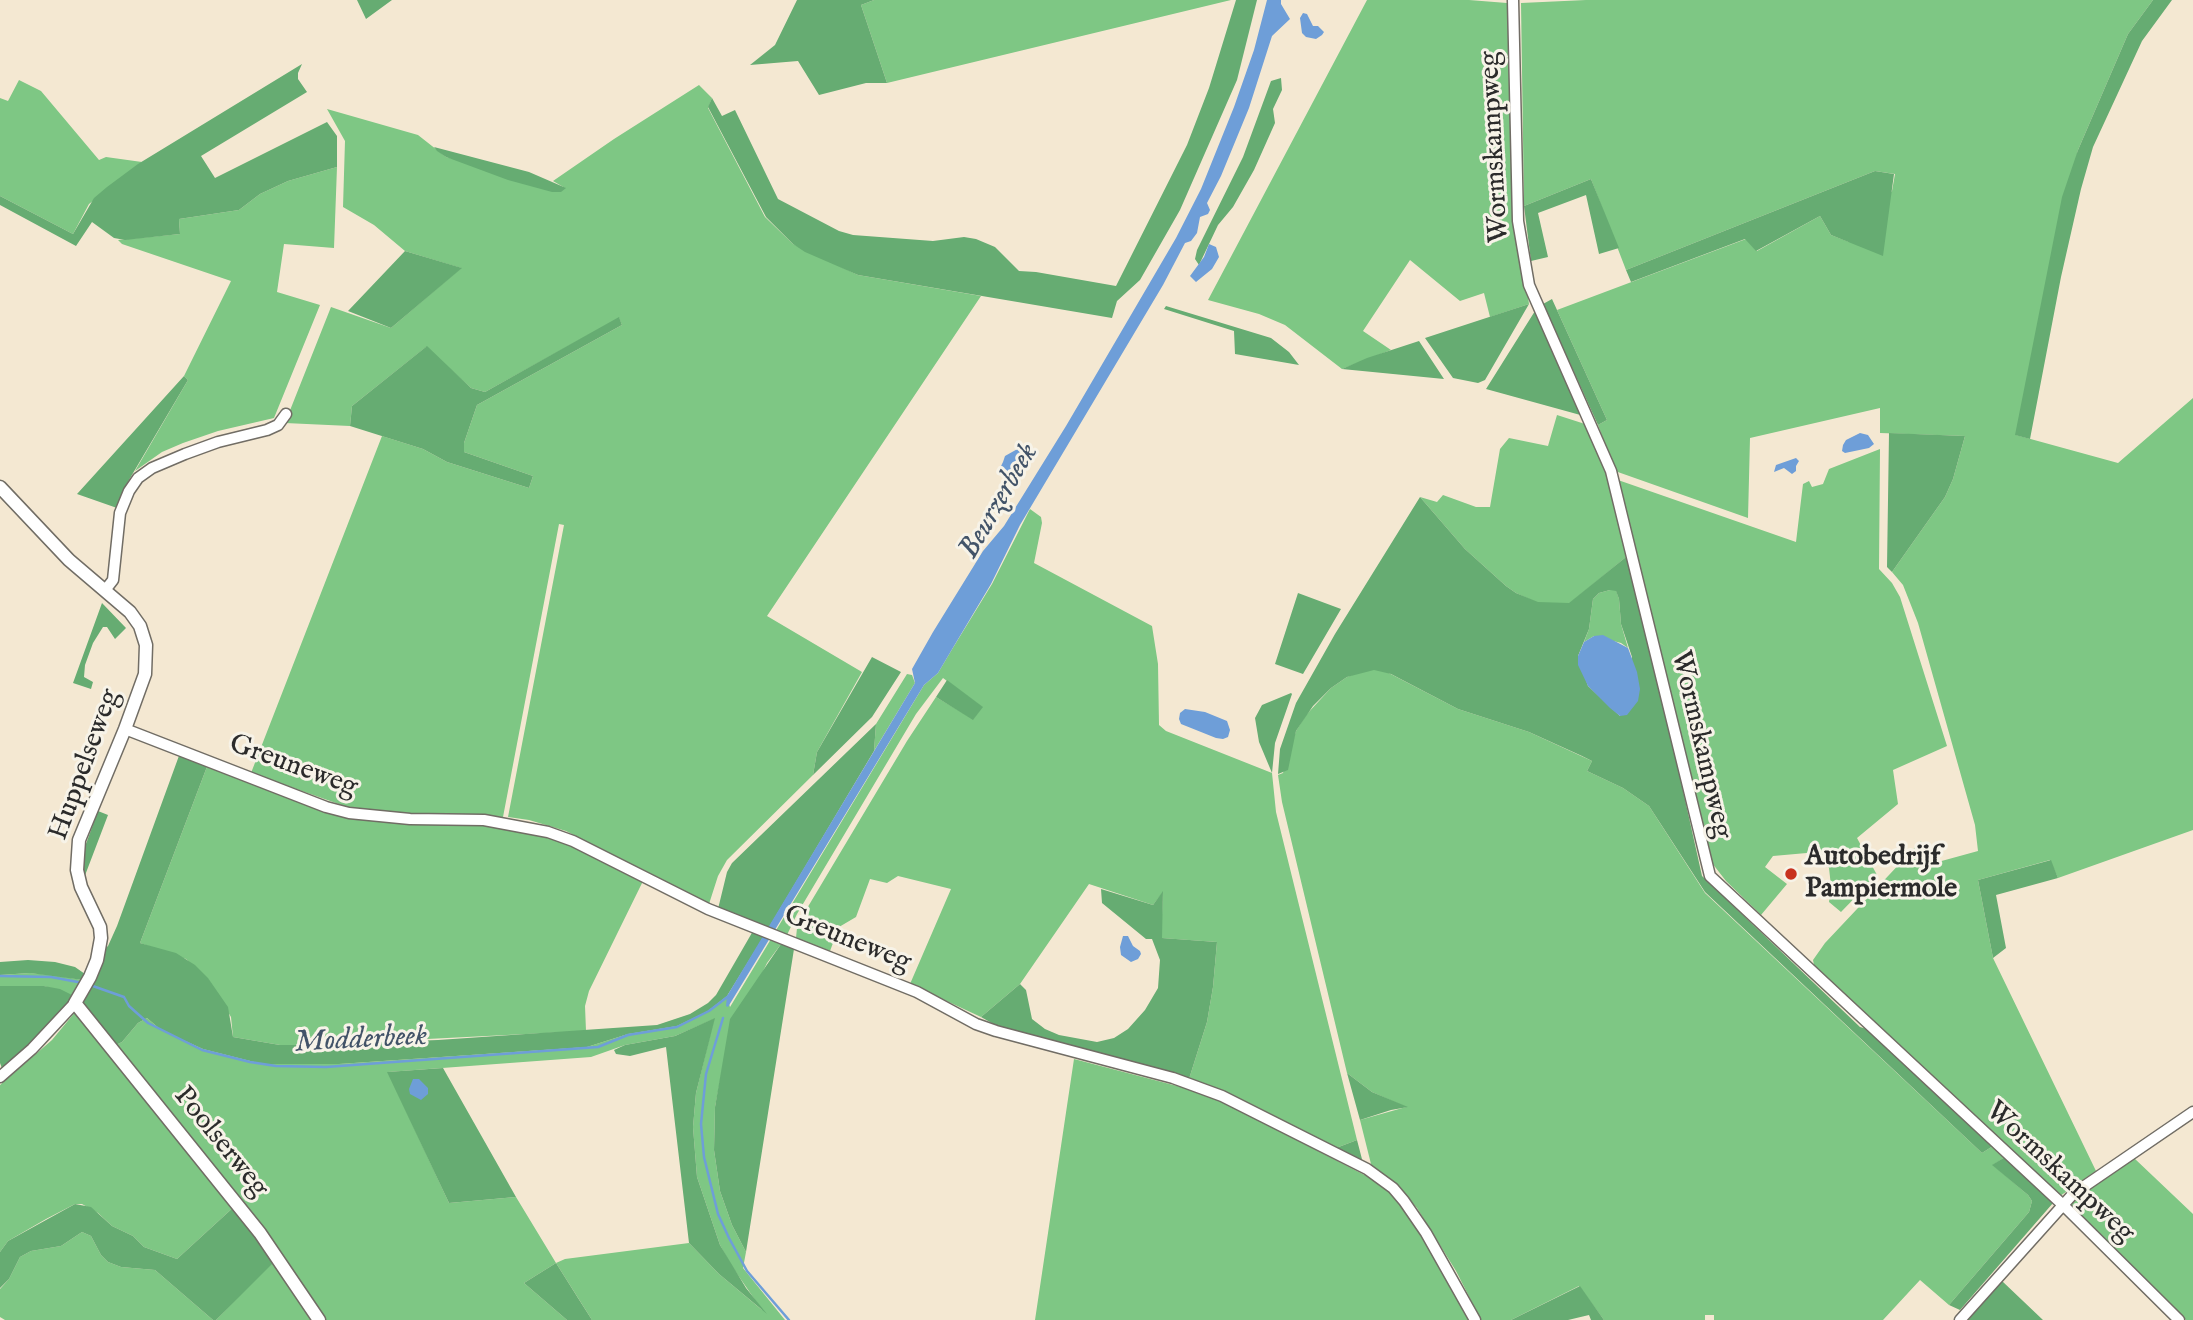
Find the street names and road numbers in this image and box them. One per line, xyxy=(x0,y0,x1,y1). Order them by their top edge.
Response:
street label: Wormskampweg xyxy=(1474,50,1518,244)
street label: Wormskampweg xyxy=(1662,648,1738,842)
street label: Huppelseweg xyxy=(43,685,129,845)
street label: Greuneweg xyxy=(224,728,362,806)
street label: Greuneweg xyxy=(779,899,915,981)
street label: Poolserweg xyxy=(165,1081,275,1205)
street label: Wormskampweg xyxy=(1977,1095,2141,1251)

